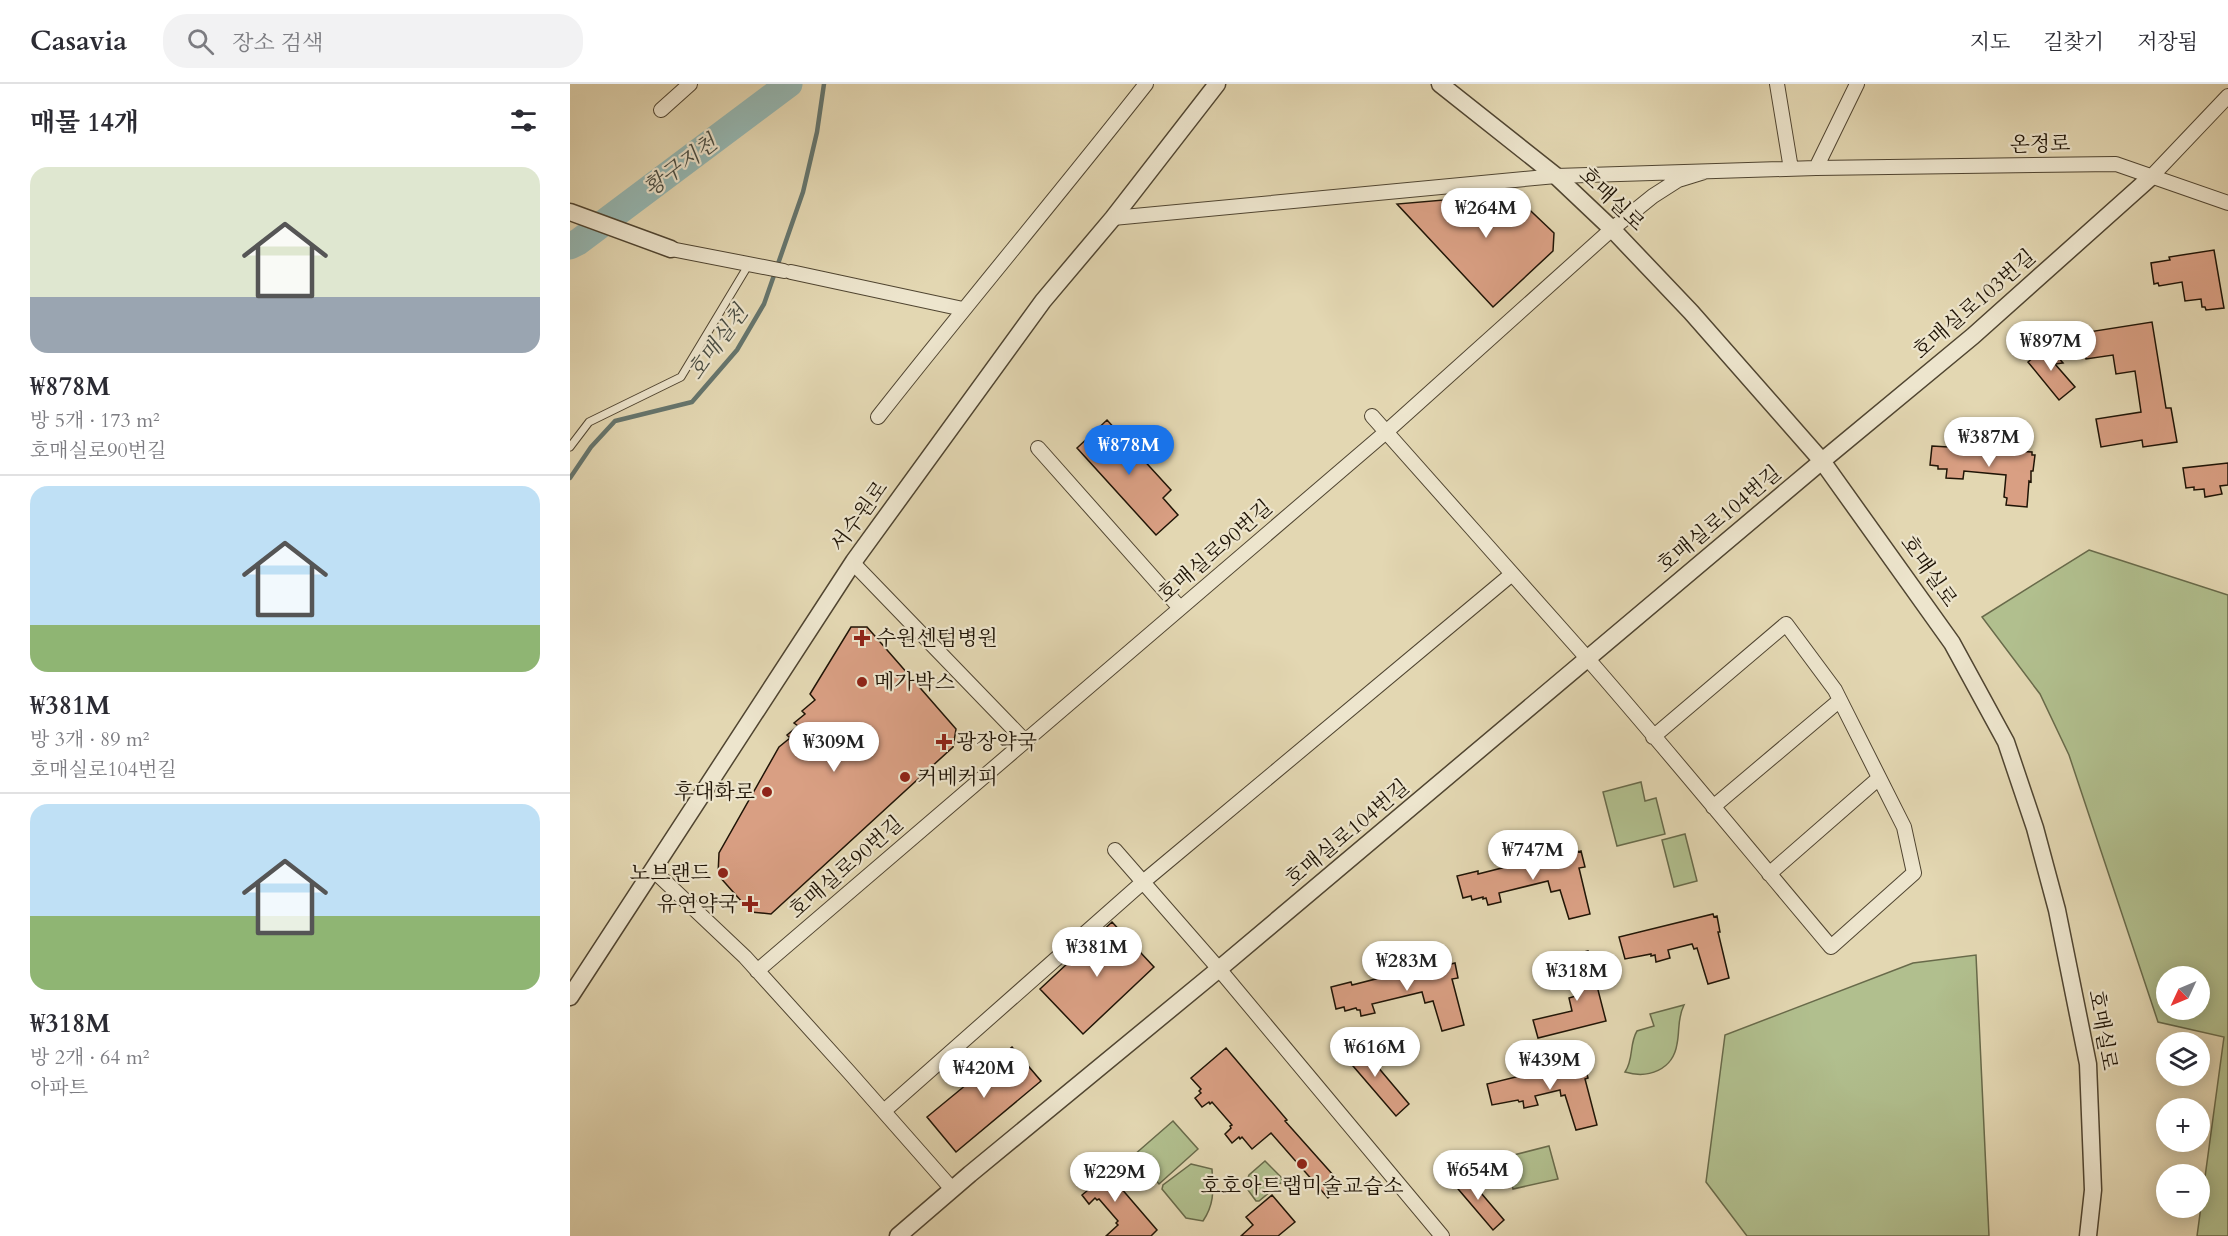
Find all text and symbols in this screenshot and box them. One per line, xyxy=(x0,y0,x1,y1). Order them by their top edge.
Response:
search box xyxy=(163,14,583,68)
text: Casavia xyxy=(30,22,127,60)
icon: search xyxy=(184,25,217,58)
text: 장소 검색 xyxy=(232,28,323,58)
text: 지도 xyxy=(1970,28,2010,57)
text: 길찾기 xyxy=(2043,28,2104,57)
text: 저장됨 xyxy=(2137,28,2198,57)
icon: filters xyxy=(507,104,540,137)
text: 매물 14개 xyxy=(30,105,139,140)
water label: 황구지천 xyxy=(638,127,725,203)
street label: 온정로 xyxy=(2009,129,2071,160)
street label: 호매실로 xyxy=(1572,161,1651,238)
pin: ₩264M xyxy=(1444,188,1528,239)
text: ₩264M xyxy=(1455,194,1517,221)
icon: home xyxy=(231,206,339,314)
street label: 호매실로103번길 xyxy=(1907,243,2042,366)
water label: 호매실천 xyxy=(681,298,756,386)
pin: ₩897M xyxy=(2009,321,2093,372)
text: ₩897M xyxy=(2020,327,2082,354)
text: ₩878M xyxy=(30,369,111,404)
text: 방 5개 · 173 m² xyxy=(30,407,160,434)
pin: ₩387M xyxy=(1947,417,2031,468)
text: ₩387M xyxy=(1958,423,2020,450)
pin: ₩878M xyxy=(1087,425,1171,476)
text: ₩878M xyxy=(1098,431,1160,458)
text: 호매실로90번길 xyxy=(30,437,166,464)
street label: 호매실로104번길 xyxy=(1651,459,1788,580)
street label: 서수원로 xyxy=(824,475,895,558)
street label: 호매실로90번길 xyxy=(1152,493,1279,609)
icon: home xyxy=(231,525,339,633)
street label: 호매실로 xyxy=(1893,530,1964,613)
place label: 수원센텀병원 xyxy=(876,624,998,653)
marker: 수원센텀병원 xyxy=(853,629,871,647)
place label: 메가박스 xyxy=(874,668,955,697)
marker: 메가박스 xyxy=(855,675,869,689)
text: ₩381M xyxy=(30,688,111,723)
pin: ₩309M xyxy=(792,722,876,773)
text: 방 3개 · 89 m² xyxy=(30,726,150,753)
text: ₩309M xyxy=(803,728,865,755)
place label: 광장약국 xyxy=(956,728,1037,757)
marker: 광장약국 xyxy=(937,735,951,749)
text: 호매실로104번길 xyxy=(30,756,177,783)
place label: 커베커피 xyxy=(917,763,998,792)
marker: 커베커피 xyxy=(898,770,912,784)
street label: 호매실로104번길 xyxy=(1279,773,1416,894)
place label: 후대화로 xyxy=(674,778,755,807)
marker: 후대화로 xyxy=(760,785,774,799)
street label: 호매실로90번길 xyxy=(783,809,910,925)
pin: ₩747M xyxy=(1491,830,1575,881)
text: ₩747M xyxy=(1502,836,1564,863)
icon: home xyxy=(231,843,339,951)
place label: 노브랜드 xyxy=(630,859,711,888)
marker: 노브랜드 xyxy=(716,866,730,880)
place label: 유연약국 xyxy=(657,890,738,919)
marker: 유연약국 xyxy=(743,897,757,911)
pin: ₩381M xyxy=(1055,927,1139,978)
text: ₩381M xyxy=(1066,933,1128,960)
pin: ₩283M xyxy=(1365,941,1449,992)
text: ₩283M xyxy=(1376,947,1438,974)
pin: ₩318M xyxy=(1535,951,1619,1002)
text: ₩318M xyxy=(1546,957,1608,984)
north arrow xyxy=(2156,966,2210,1020)
map controls xyxy=(2156,966,2210,1218)
street label: 호매실로 xyxy=(2081,988,2124,1073)
text: ₩318M xyxy=(30,1006,111,1041)
pin: ₩616M xyxy=(1333,1027,1417,1078)
button: layers xyxy=(2156,1032,2210,1086)
text: ₩616M xyxy=(1344,1033,1406,1060)
pin: ₩439M xyxy=(1508,1040,1592,1091)
text: 방 2개 · 64 m² xyxy=(30,1044,150,1071)
text: ₩439M xyxy=(1519,1046,1581,1073)
pin: ₩420M xyxy=(942,1048,1026,1099)
text: ₩420M xyxy=(953,1054,1015,1081)
text: 아파트 xyxy=(30,1074,88,1101)
button: + xyxy=(2156,1098,2210,1152)
pin: ₩654M xyxy=(1436,1150,1520,1201)
pin: ₩229M xyxy=(1073,1152,1157,1203)
text: ₩654M xyxy=(1447,1156,1509,1183)
marker: 호호아트랩미술교습소 xyxy=(1295,1157,1309,1171)
text: ₩229M xyxy=(1084,1158,1146,1185)
button: − xyxy=(2156,1164,2210,1218)
place label: 호호아트랩미술교습소 xyxy=(1201,1172,1403,1201)

